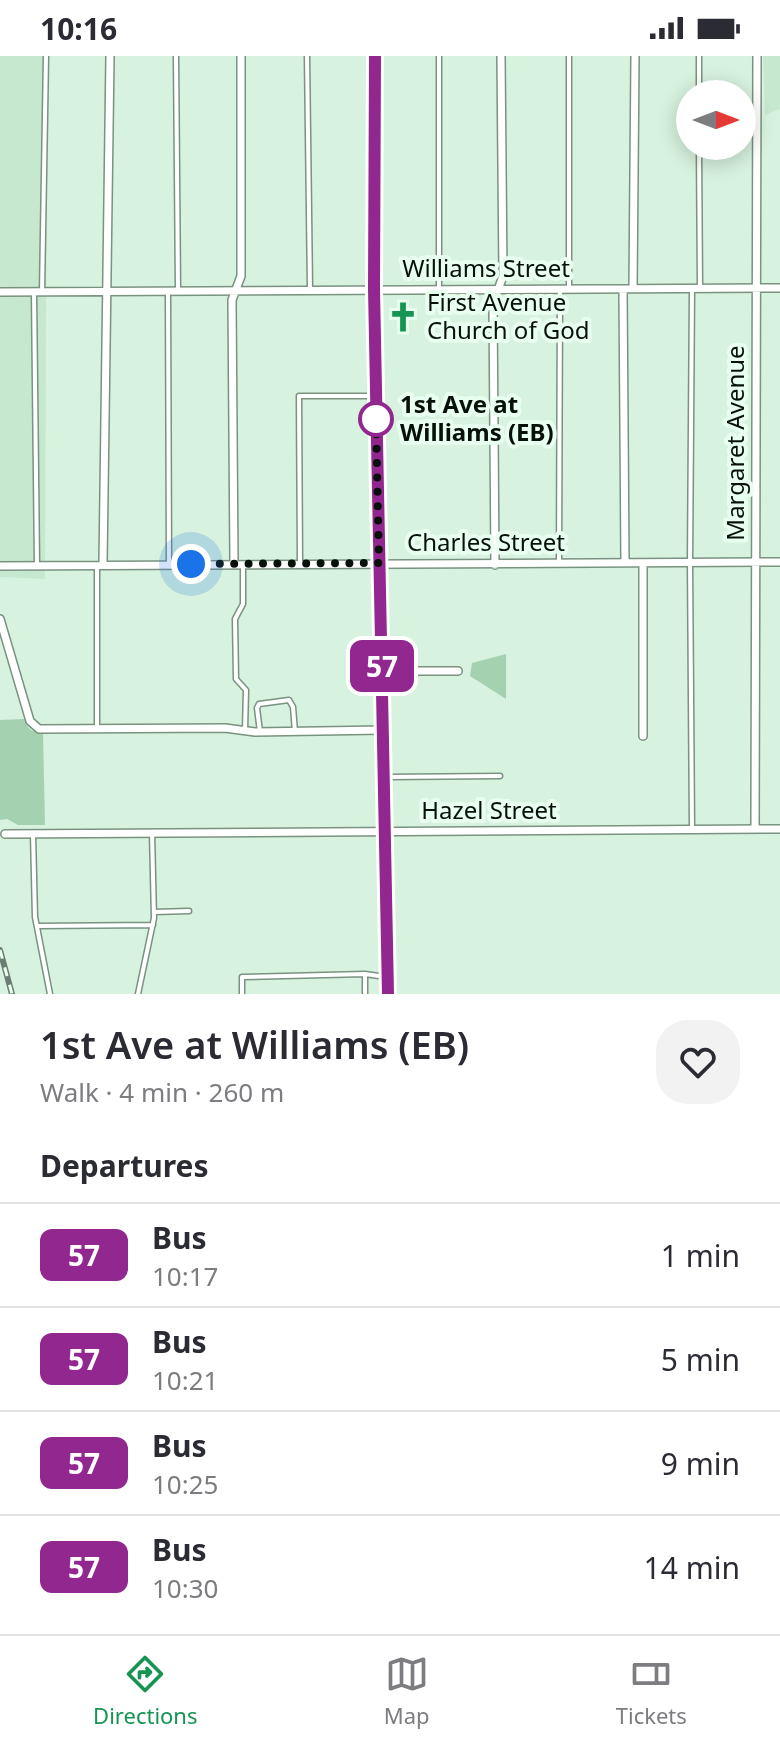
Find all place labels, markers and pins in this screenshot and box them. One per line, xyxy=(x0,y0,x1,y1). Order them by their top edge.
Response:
place label: First Avenue Church of God xyxy=(427,285,590,346)
church icon: First Avenue Church of God xyxy=(386,300,420,334)
place label: 1st Ave at Williams (EB) xyxy=(400,387,554,448)
marker: 1st Ave at Williams (EB) xyxy=(359,402,393,436)

